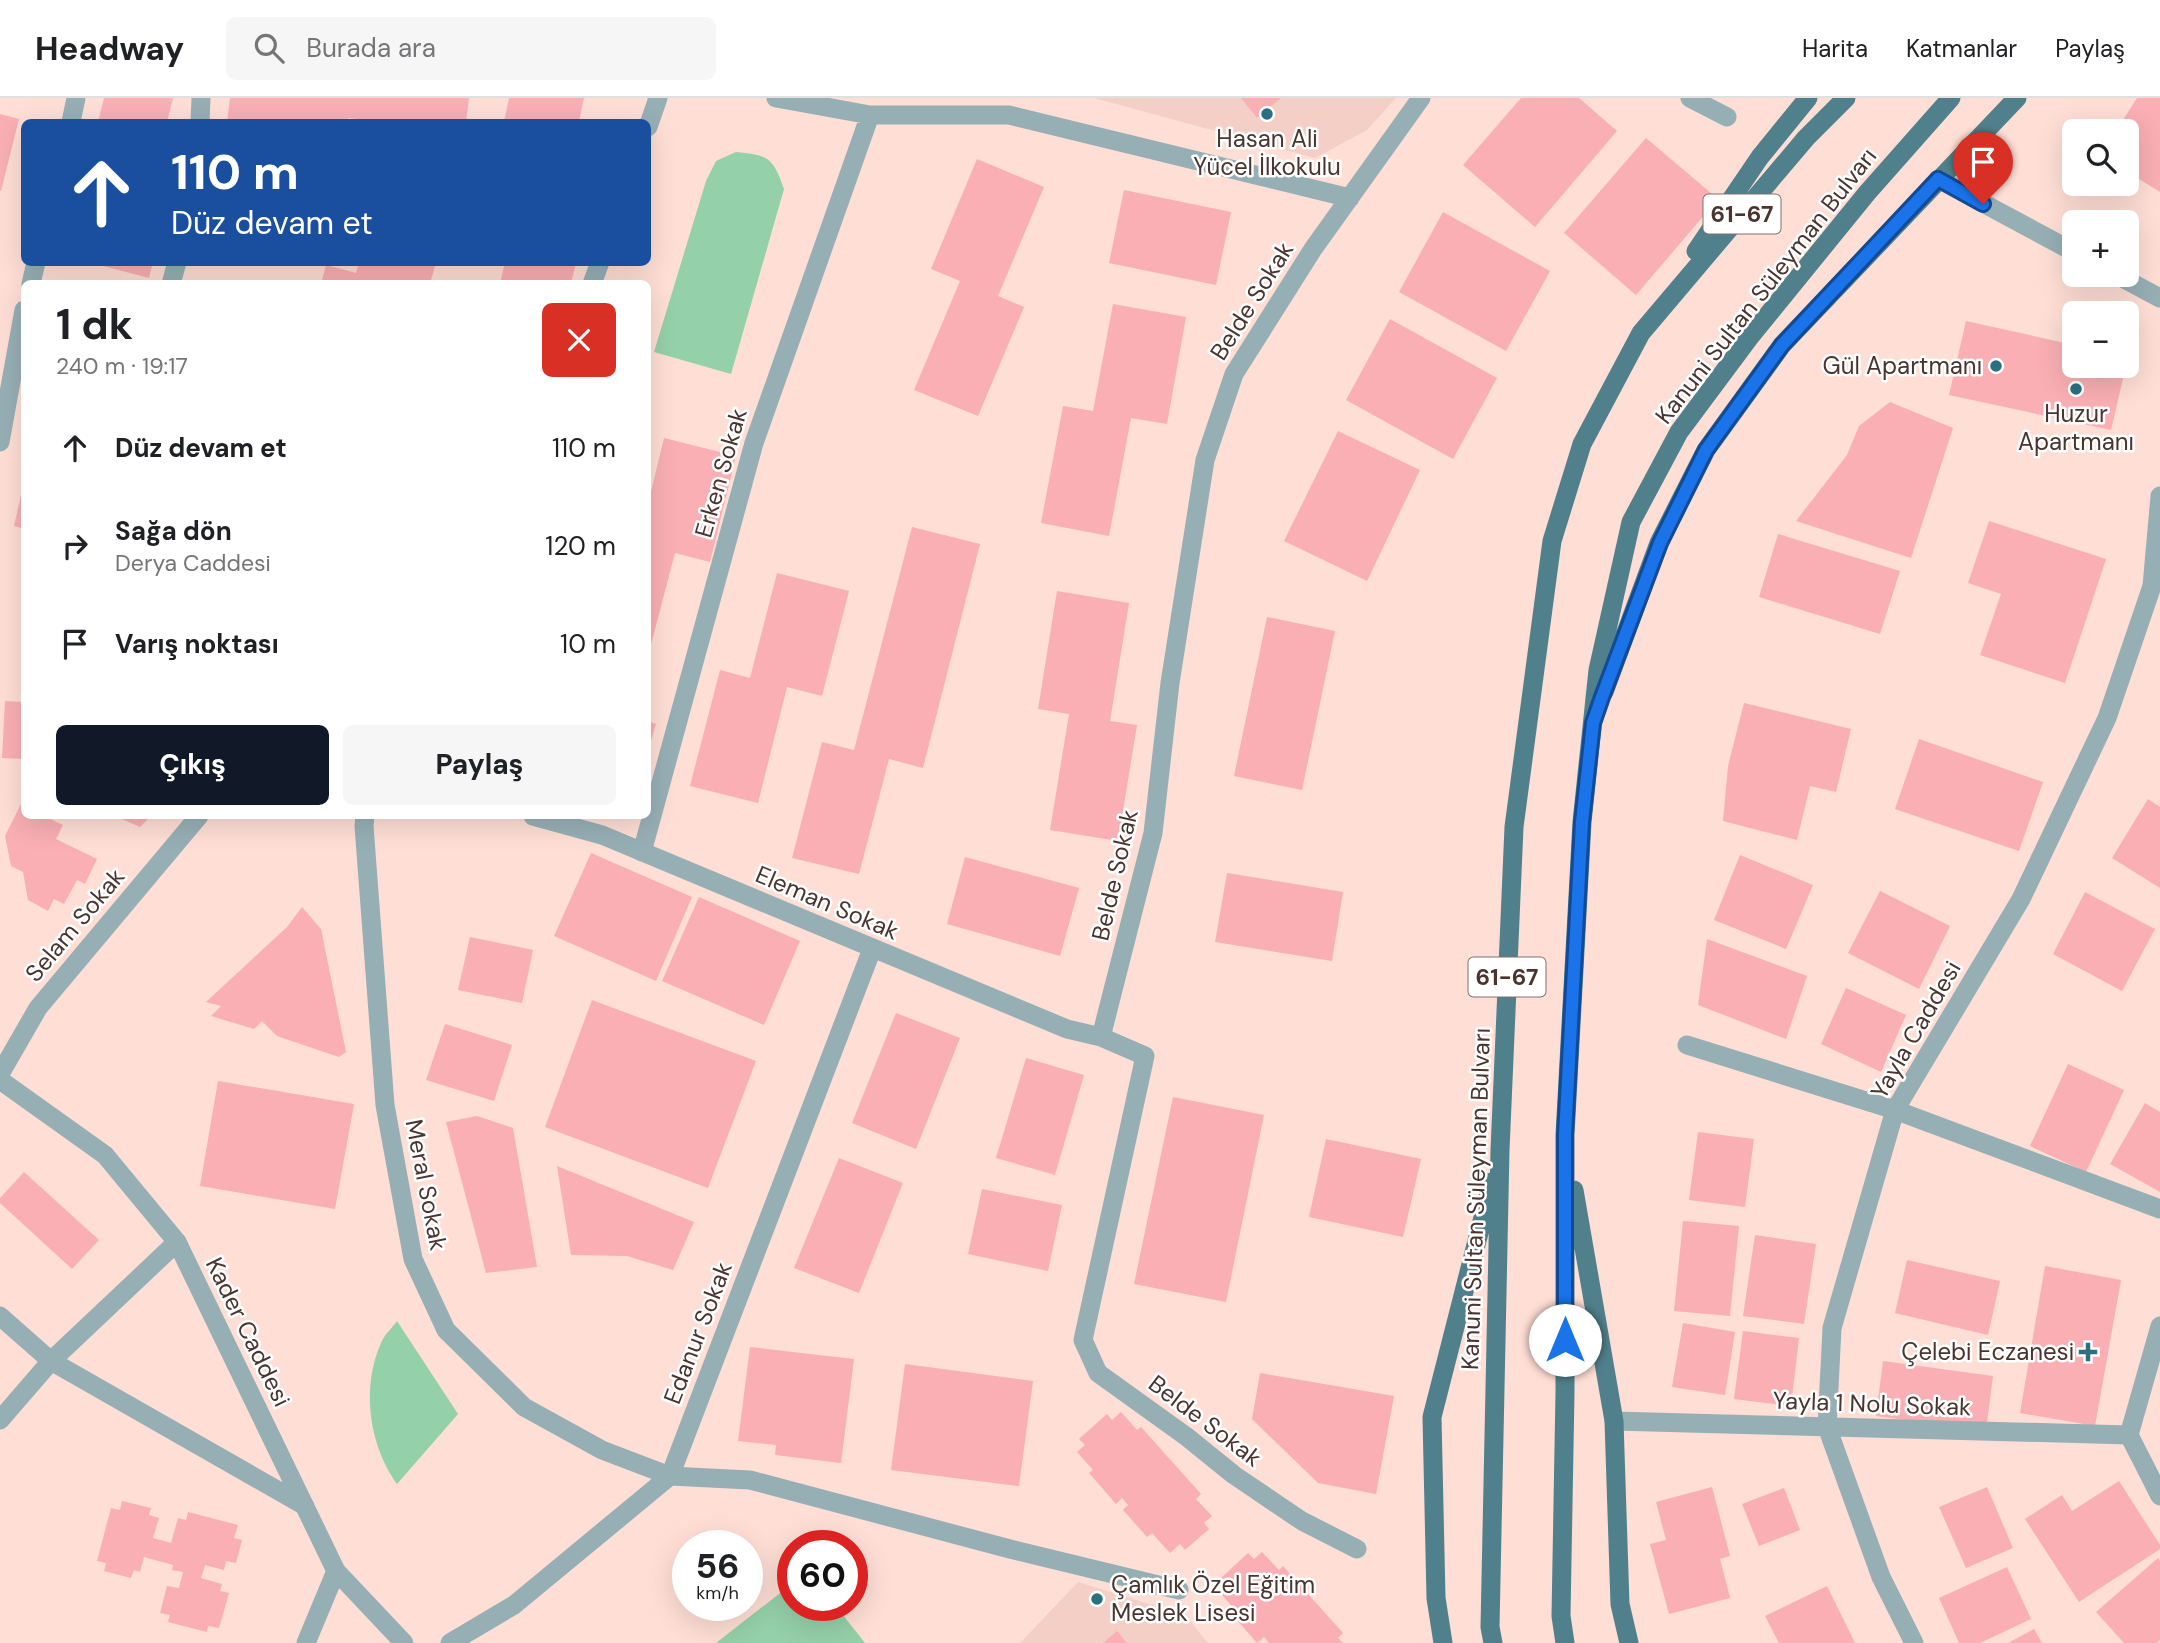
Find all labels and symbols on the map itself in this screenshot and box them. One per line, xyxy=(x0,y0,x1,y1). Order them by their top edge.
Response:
marker: Hasan Ali Yücel İlkokulu xyxy=(1259,106,1275,122)
place label: Hasan Ali Yücel İlkokulu xyxy=(1193,123,1341,182)
pin xyxy=(1953,132,2013,204)
street label: Kanuni Sultan Süleyman Bulvarı xyxy=(1648,141,1883,430)
road number: 61-67 xyxy=(1704,195,1780,234)
street label: Belde Sokak xyxy=(1203,236,1300,366)
place label: Gül Apartmanı xyxy=(1822,350,1982,381)
marker: Gül Apartmanı xyxy=(1988,358,2004,374)
marker: Huzur Apartmanı xyxy=(2068,381,2084,397)
place label: Huzur Apartmanı xyxy=(2018,398,2134,457)
street label: Erken Sokak xyxy=(687,405,754,541)
street label: Belde Sokak xyxy=(1084,806,1145,944)
street label: Eleman Sokak xyxy=(751,858,903,947)
street label: Selam Sokak xyxy=(18,861,131,988)
street label: Yayla Caddesi xyxy=(1864,955,1968,1104)
road number: 61-67 xyxy=(1468,958,1546,996)
street label: Kanuni Sultan Süleyman Bulvarı xyxy=(1454,1027,1497,1371)
street label: Meral Sokak xyxy=(399,1117,454,1253)
street label: Kader Caddesi xyxy=(199,1252,298,1411)
street label: Edanur Sokak xyxy=(656,1257,739,1408)
position arrow xyxy=(1528,1303,1602,1377)
place label: Çelebi Eczanesi xyxy=(1901,1336,2074,1367)
marker: Çelebi Eczanesi xyxy=(2080,1344,2096,1360)
street label: Belde Sokak xyxy=(1143,1368,1268,1473)
street label: Yayla 1 Nolu Sokak xyxy=(1772,1385,1972,1422)
speed limit sign: 60 xyxy=(777,1530,868,1621)
place label: Çamlık Özel Eğitim Meslek Lisesi xyxy=(1111,1569,1315,1628)
marker: Çamlık Özel Eğitim Meslek Lisesi xyxy=(1089,1591,1105,1607)

